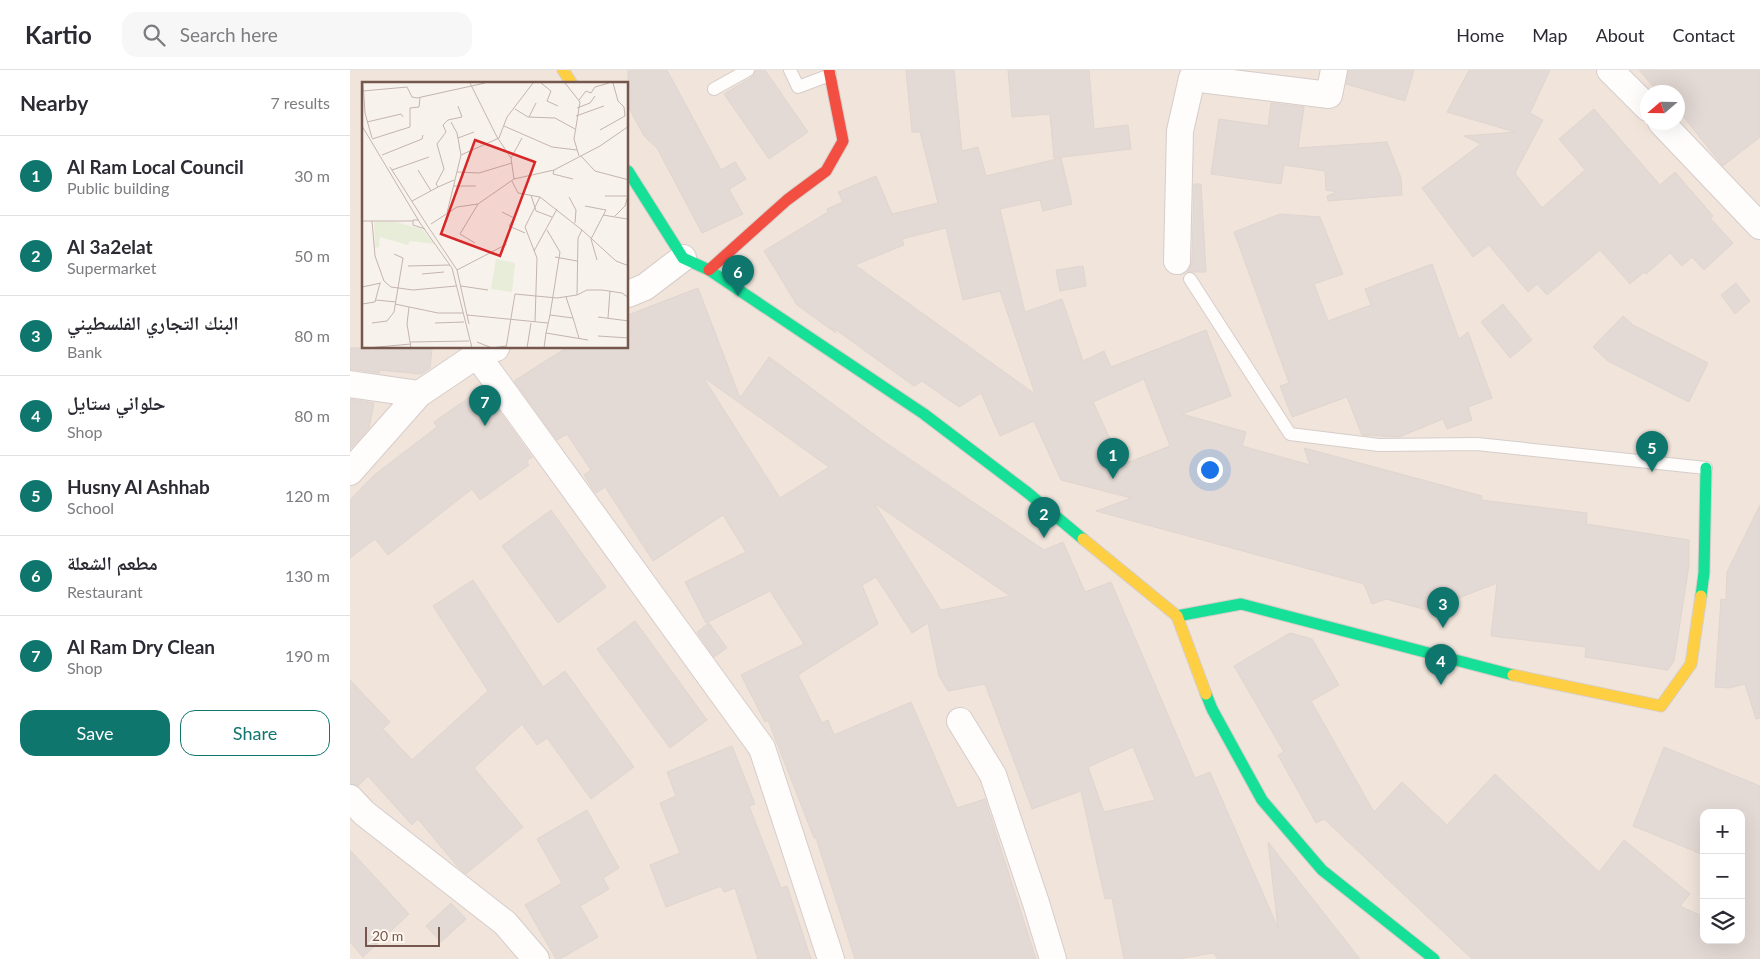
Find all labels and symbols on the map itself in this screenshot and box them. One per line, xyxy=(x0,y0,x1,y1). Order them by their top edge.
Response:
inset map xyxy=(362,82,629,349)
north arrow xyxy=(1640,85,1685,130)
pin: 6 xyxy=(722,255,754,296)
pin: 7 xyxy=(469,385,501,426)
pin: 5 xyxy=(1636,431,1668,472)
pin: 1 xyxy=(1097,438,1129,479)
your location xyxy=(1197,457,1223,483)
pin: 2 xyxy=(1028,497,1060,538)
pin: 3 xyxy=(1427,587,1459,628)
pin: 4 xyxy=(1425,644,1457,685)
scale bar xyxy=(365,924,440,947)

